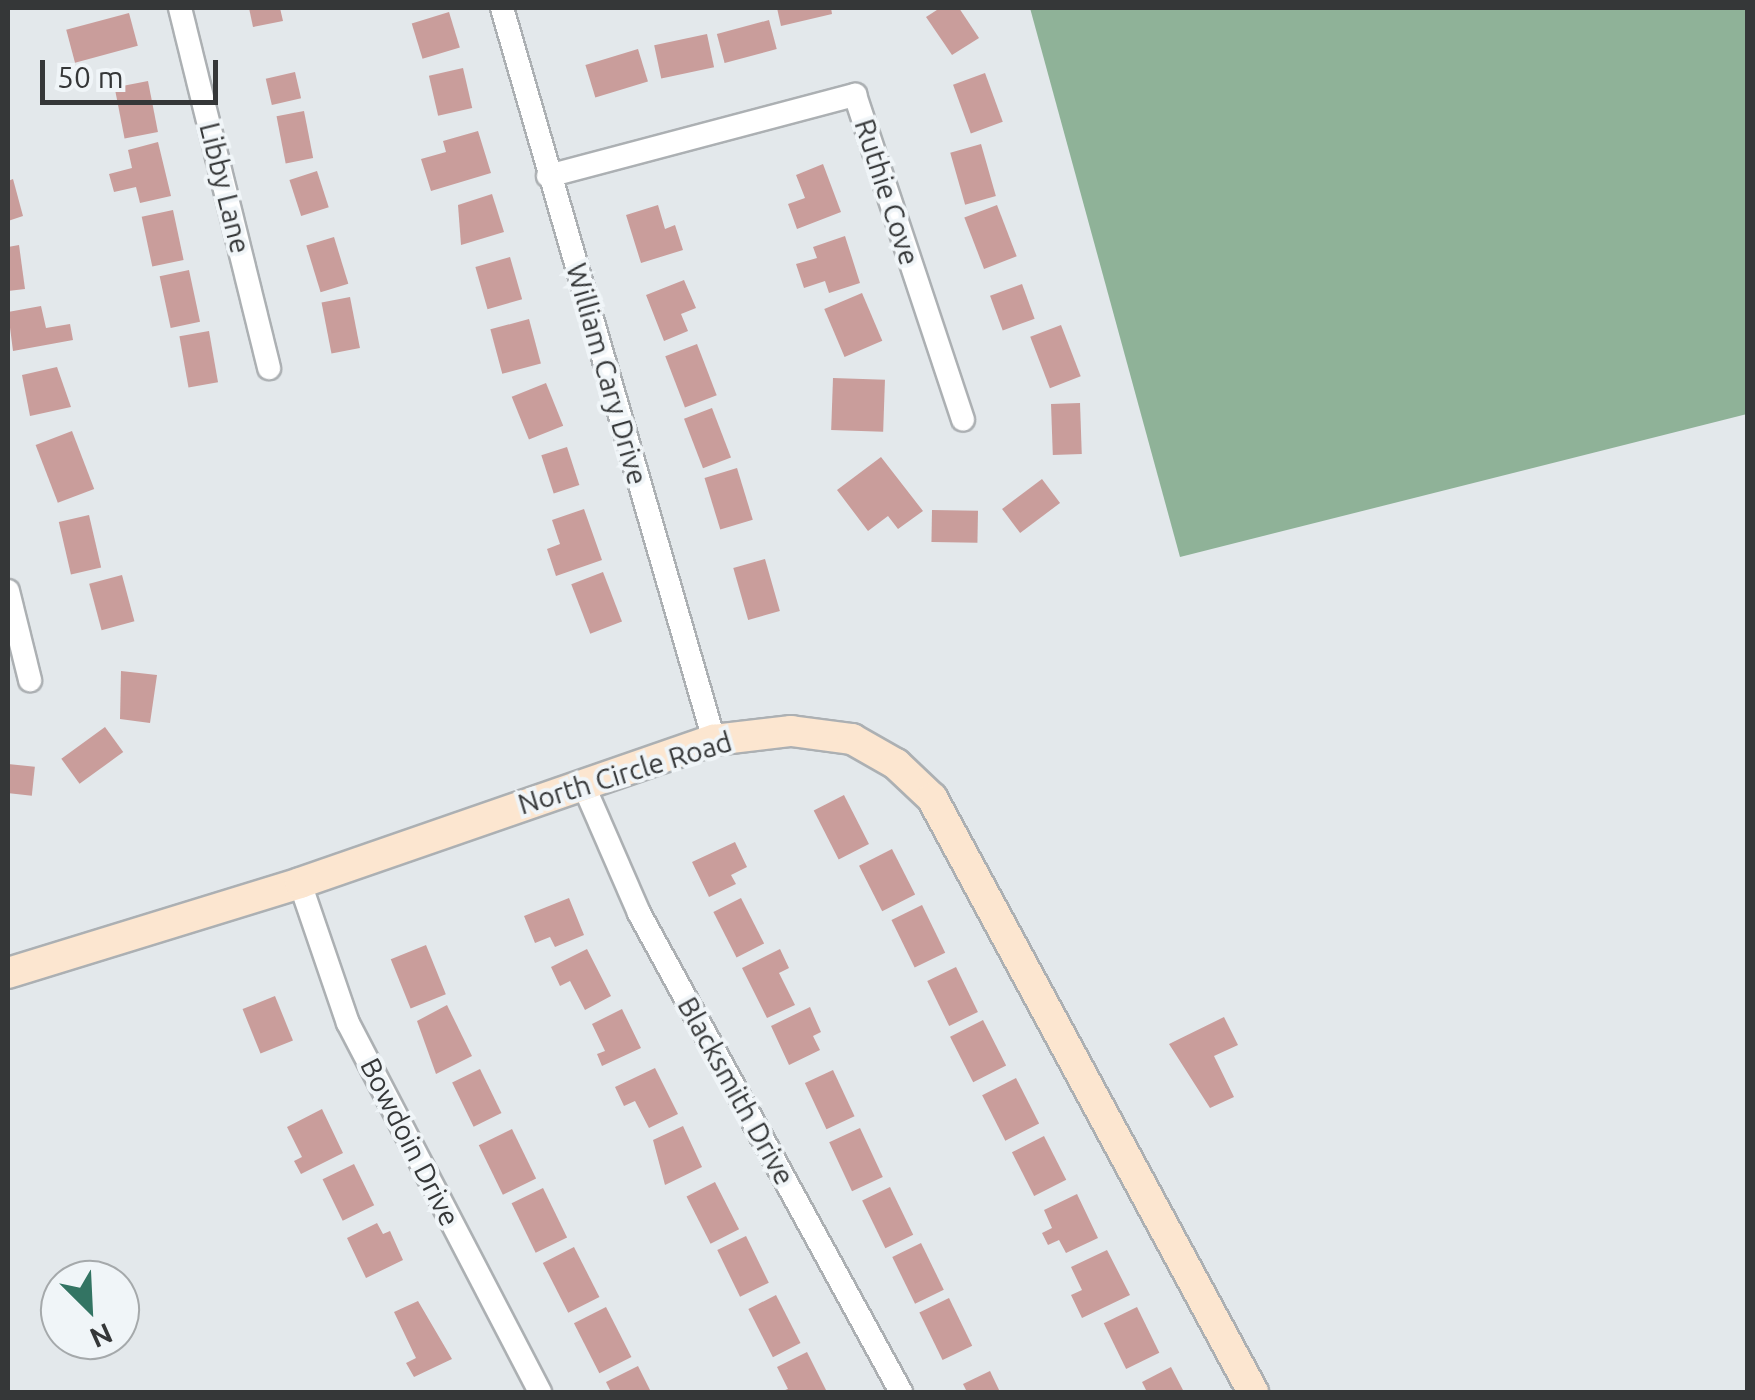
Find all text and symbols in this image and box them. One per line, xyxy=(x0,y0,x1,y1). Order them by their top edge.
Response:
scale bar xyxy=(45,40,222,102)
text: 50 m xyxy=(57,60,124,94)
street label: Ruthie Cove xyxy=(848,115,926,269)
street label: Libby Lane xyxy=(193,119,257,257)
street label: William Cary Drive xyxy=(559,259,655,489)
street label: North Circle Road xyxy=(514,725,736,821)
street label: Blacksmith Drive xyxy=(671,991,801,1191)
street label: Bowdoin Drive xyxy=(353,1052,467,1232)
north arrow xyxy=(40,1260,140,1360)
text: N xyxy=(86,1318,117,1354)

